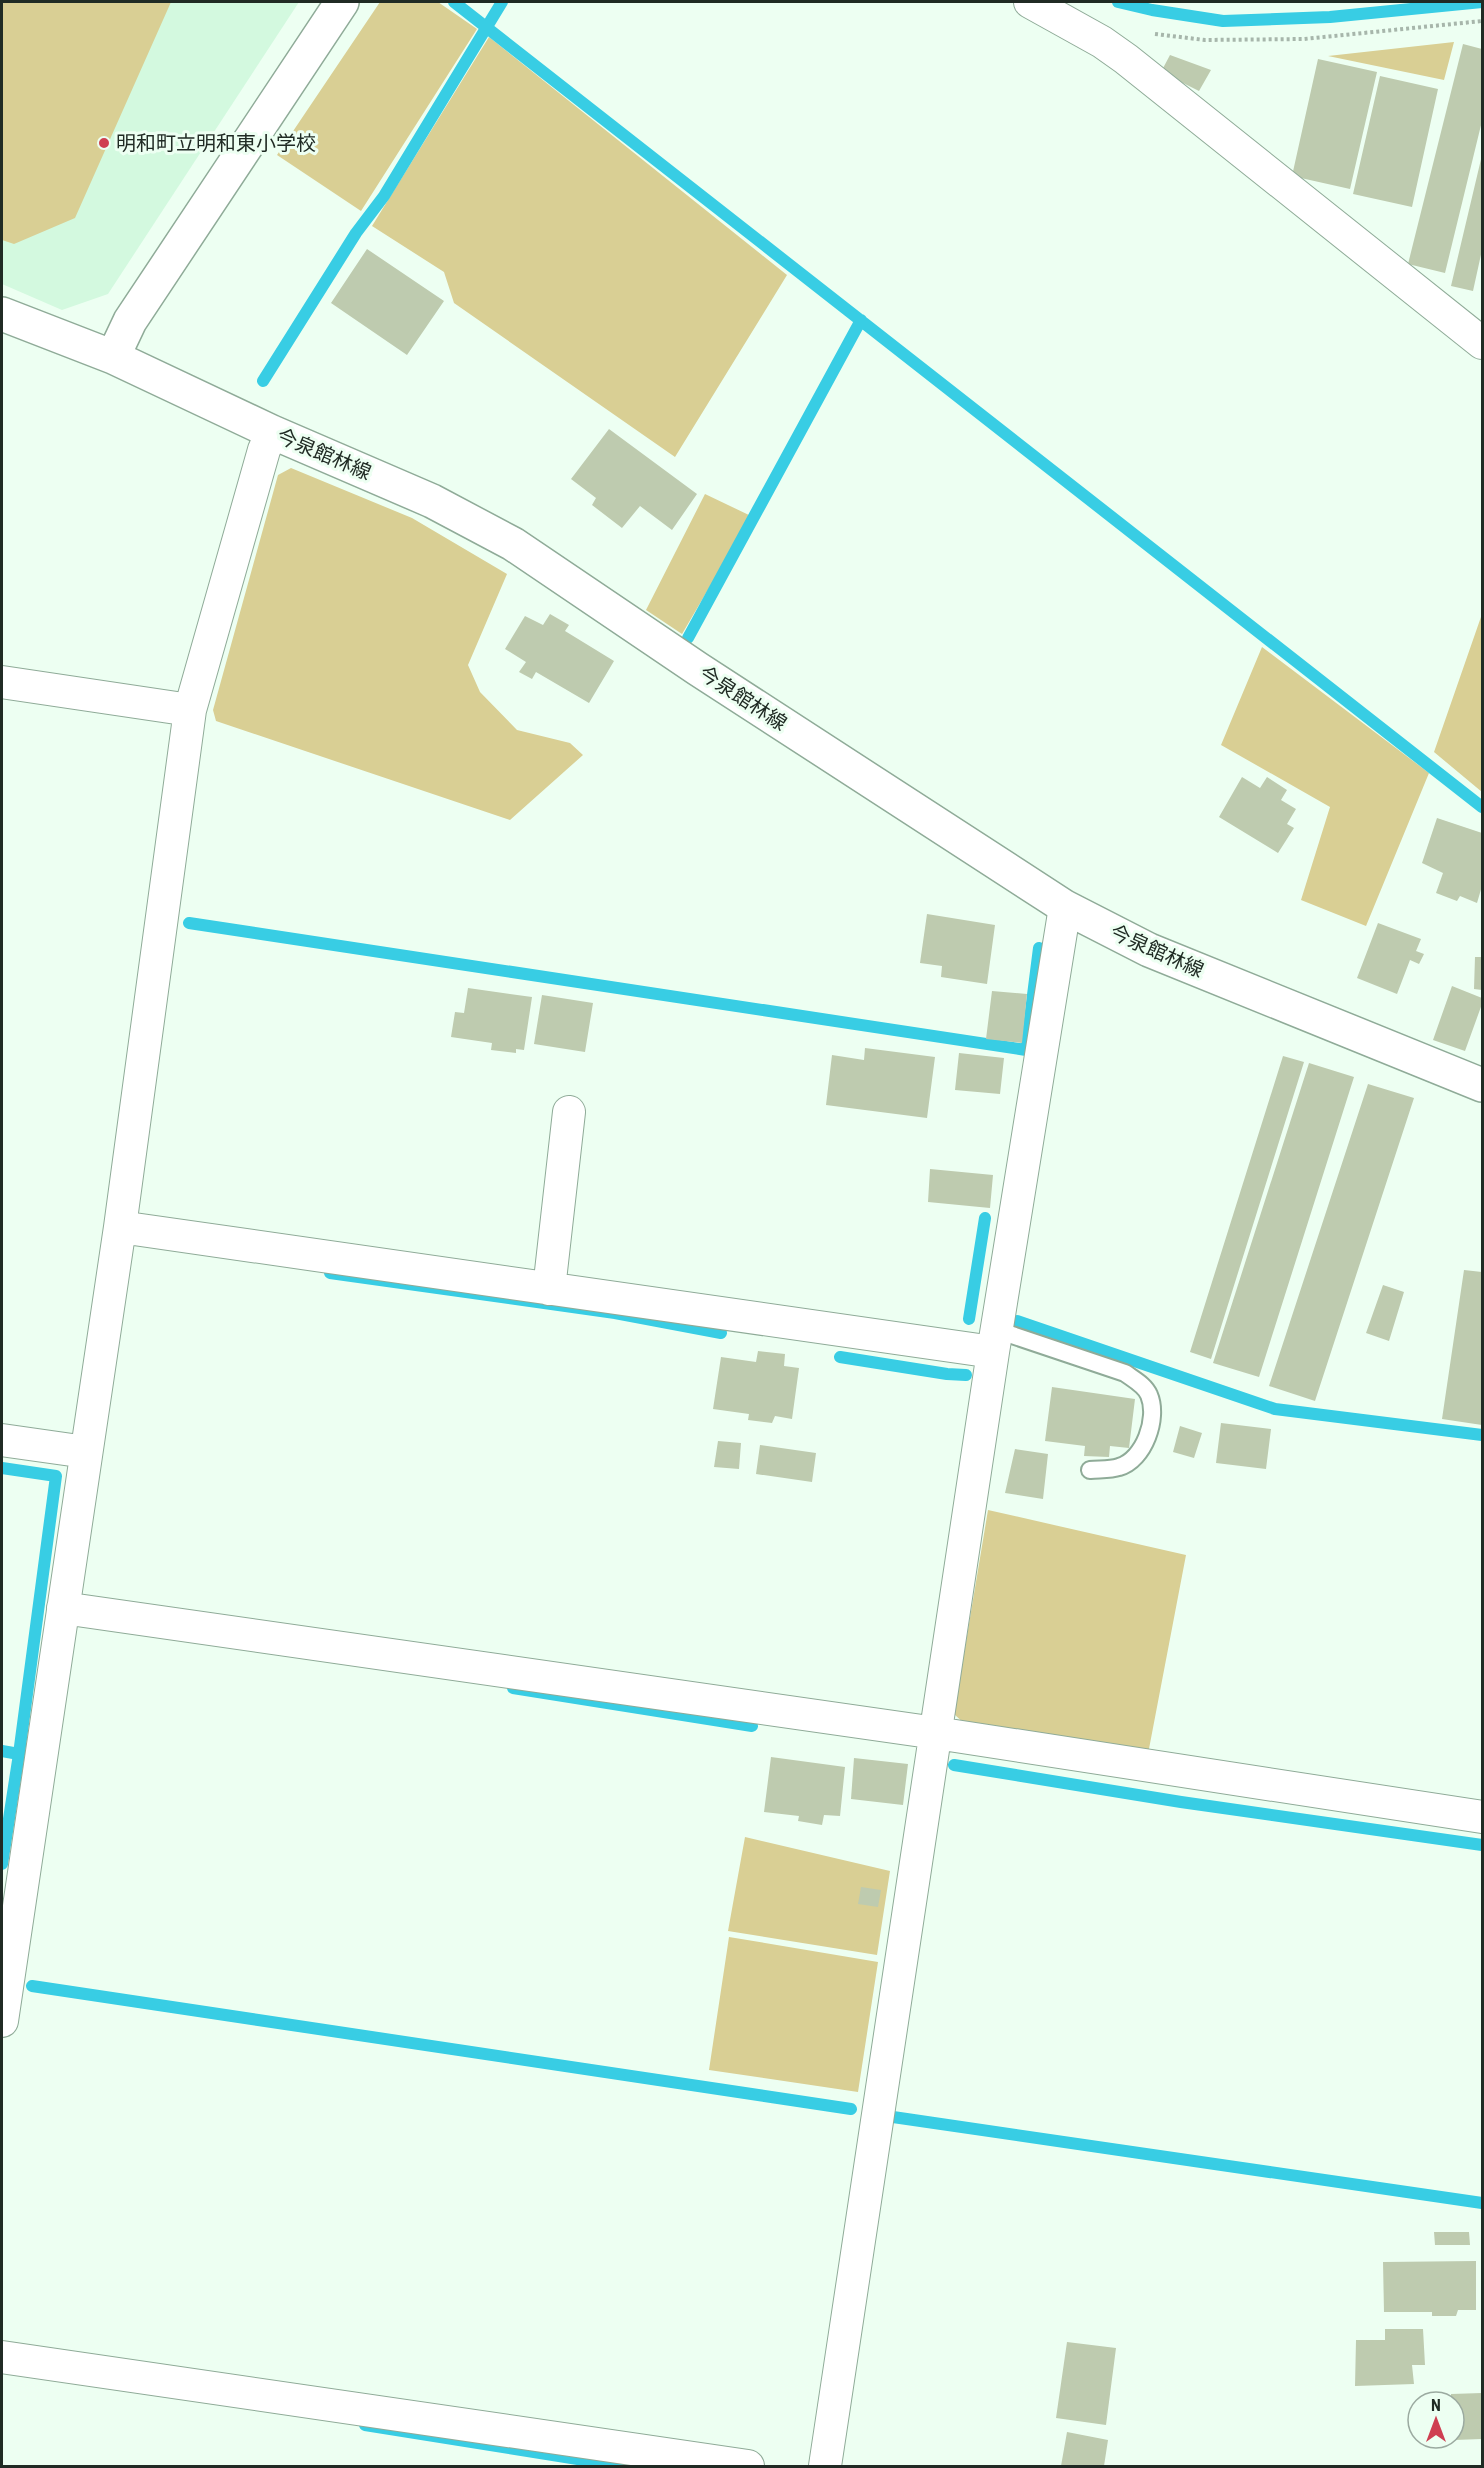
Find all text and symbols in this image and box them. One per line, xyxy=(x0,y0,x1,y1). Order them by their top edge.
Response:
place label: 明和町立明和東小学校 xyxy=(116,131,316,155)
marker: 明和町立明和東小学校 xyxy=(97,136,111,150)
street label: 今泉館林線 xyxy=(273,423,375,485)
street label: 今泉館林線 xyxy=(695,661,791,735)
street label: 今泉館林線 xyxy=(1106,920,1208,982)
north arrow xyxy=(1406,2390,1466,2450)
text: N xyxy=(1431,2396,1441,2415)

